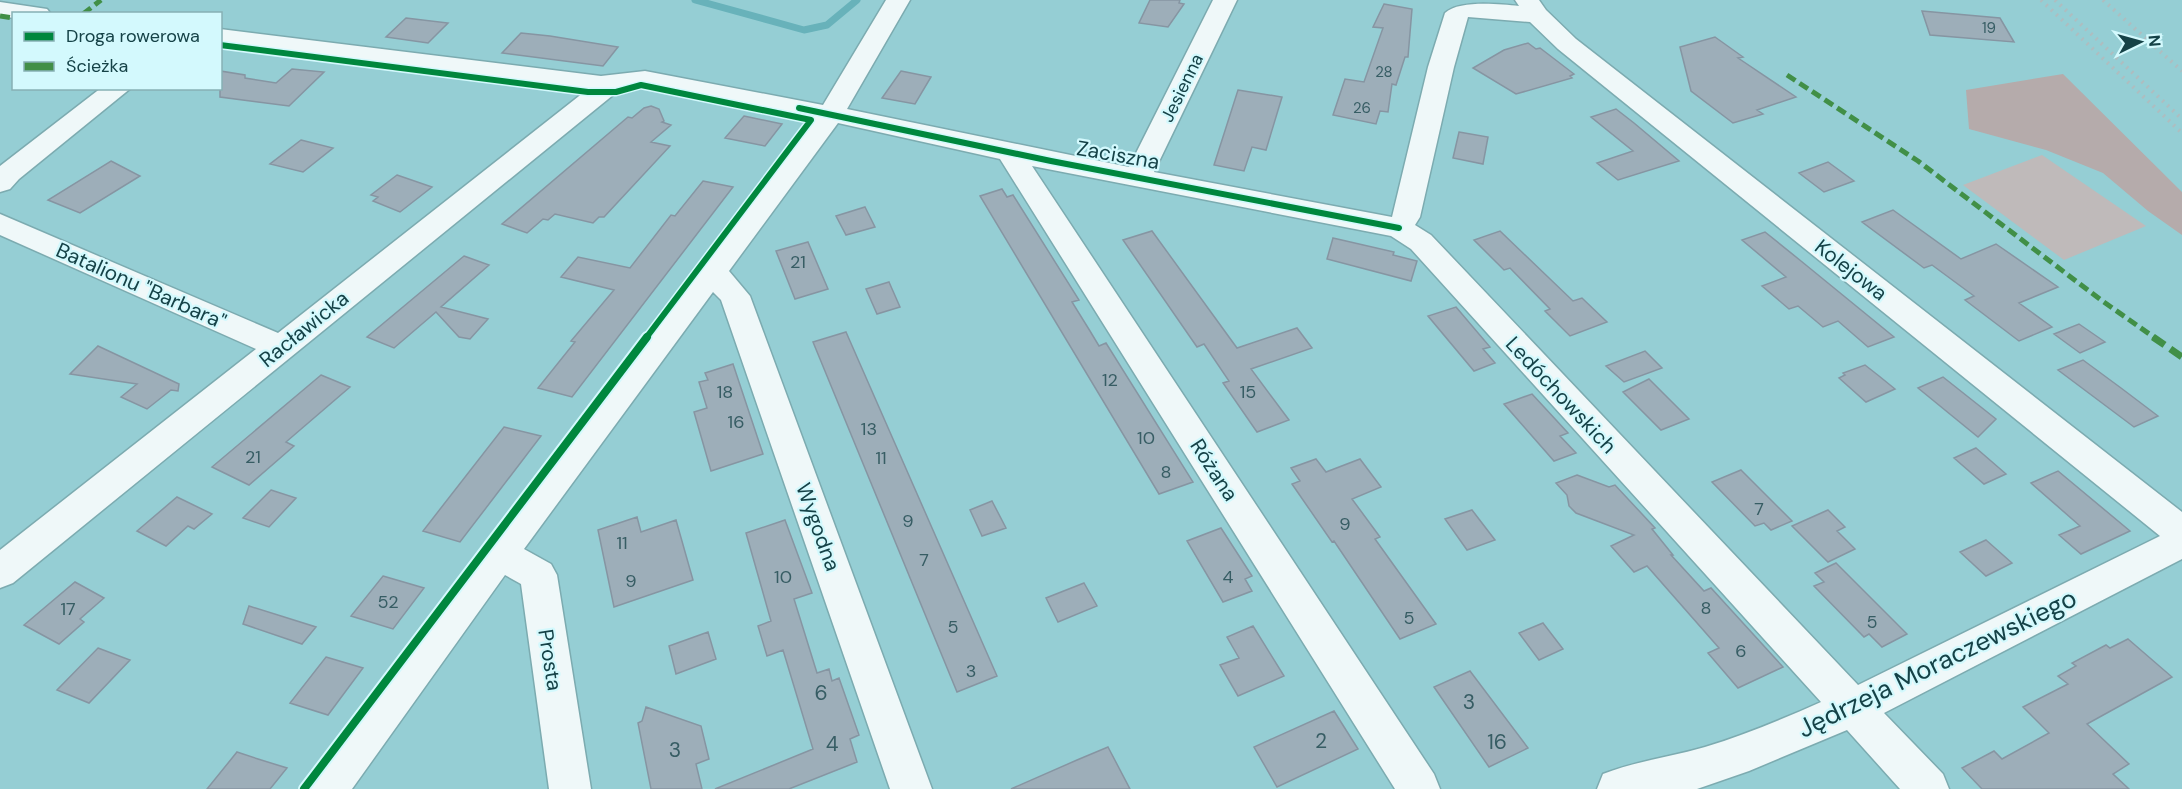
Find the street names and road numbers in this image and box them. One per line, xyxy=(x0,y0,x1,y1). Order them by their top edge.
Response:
street label: Jesienna xyxy=(1155,50,1209,126)
street label: Zaciszna xyxy=(1074,134,1162,176)
street label: Kolejowa xyxy=(1809,233,1893,307)
street label: Batalionu "Barbara" xyxy=(52,236,230,336)
street label: Racławicka xyxy=(254,284,354,374)
street label: Ledóchowskich xyxy=(1499,330,1623,460)
street label: Różana xyxy=(1184,434,1244,506)
street label: Wygodna xyxy=(789,479,847,575)
street label: Jędrzeja Moraczewskiego xyxy=(1792,581,2082,745)
street label: Prosta xyxy=(531,627,569,693)

